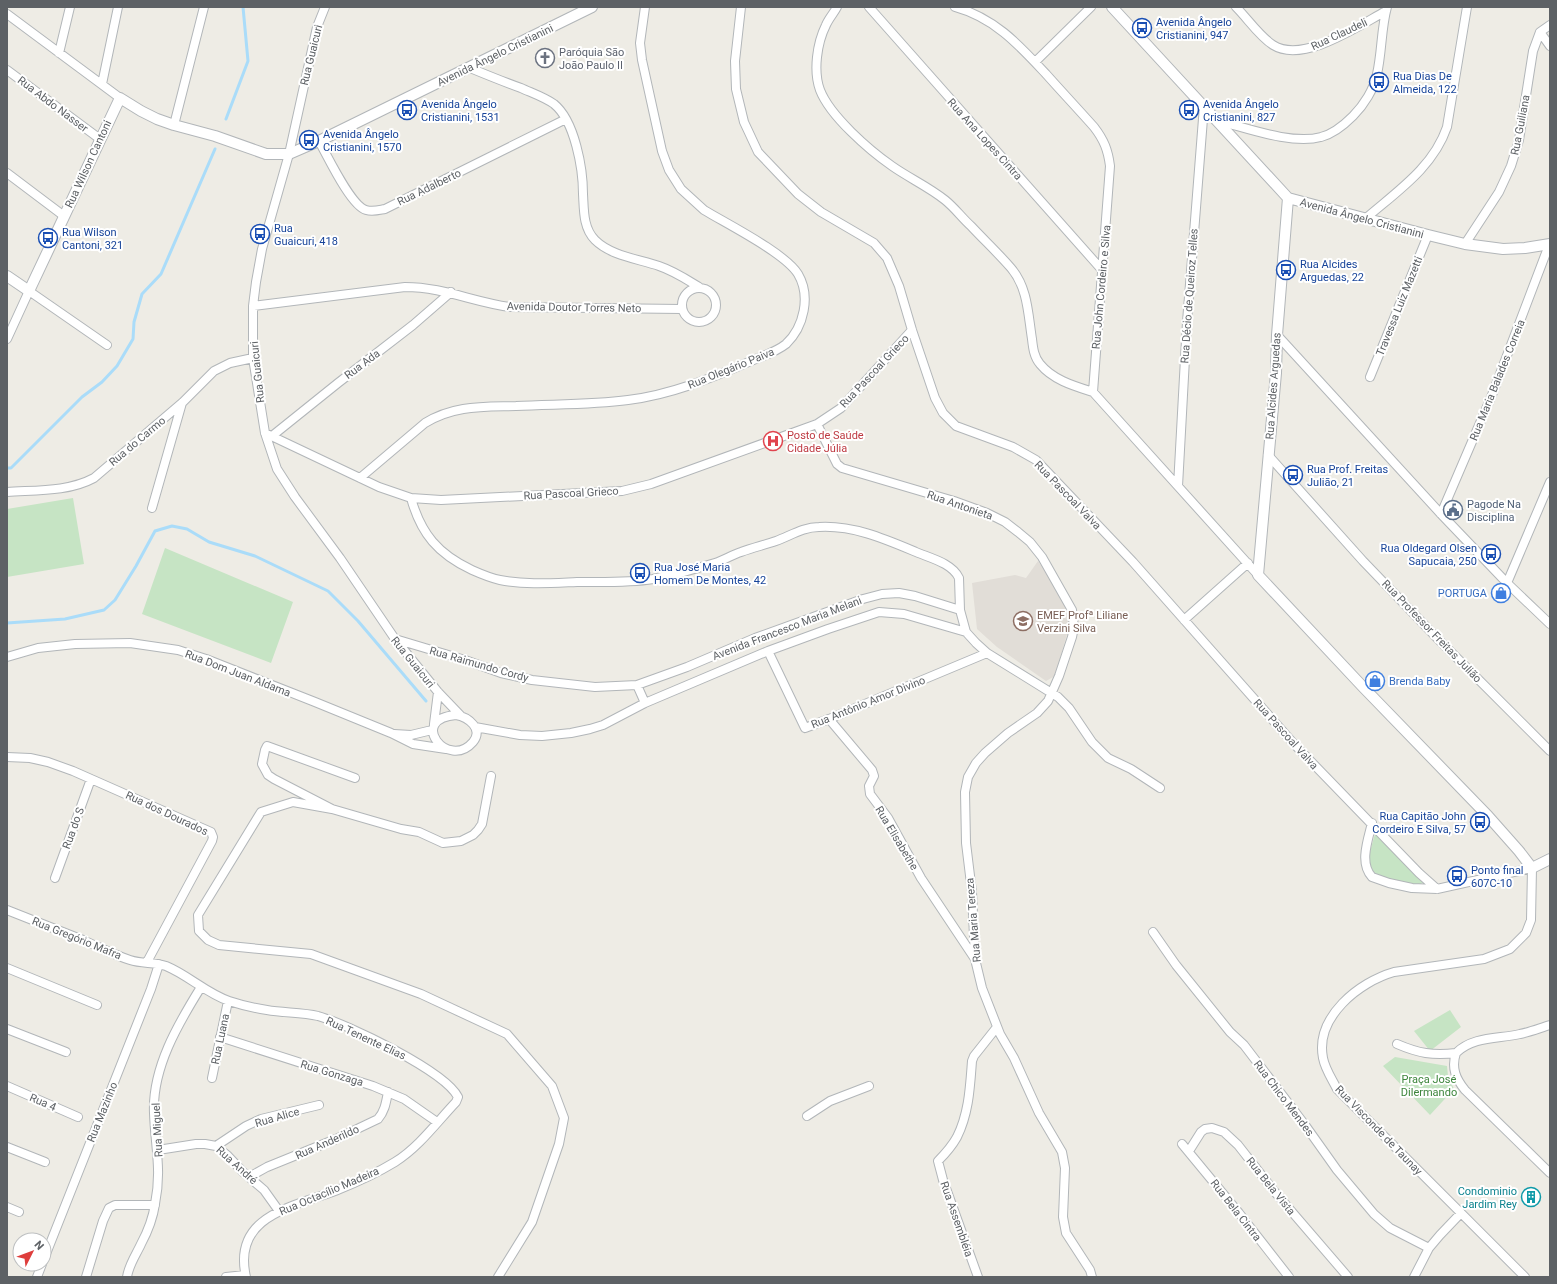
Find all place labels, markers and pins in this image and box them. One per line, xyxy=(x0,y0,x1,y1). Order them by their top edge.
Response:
place label: Avenida Ângelo Cristianini, 947 xyxy=(1156,16,1232,42)
bus stop icon: Avenida Ângelo Cristianini, 947 xyxy=(1131,17,1153,39)
place label: Paróquia São João Paulo II xyxy=(559,46,624,72)
church icon: Paróquia São João Paulo II xyxy=(534,47,556,69)
place label: Rua Dias De Almeida, 122 xyxy=(1393,70,1457,96)
bus stop icon: Rua Dias De Almeida, 122 xyxy=(1368,71,1390,93)
place label: Avenida Ângelo Cristianini, 1531 xyxy=(421,98,500,124)
place label: Avenida Ângelo Cristianini, 827 xyxy=(1203,98,1279,124)
bus stop icon: Avenida Ângelo Cristianini, 1531 xyxy=(396,99,418,121)
bus stop icon: Avenida Ângelo Cristianini, 827 xyxy=(1178,99,1200,121)
place label: Avenida Ângelo Cristianini, 1570 xyxy=(323,128,402,154)
bus stop icon: Avenida Ângelo Cristianini, 1570 xyxy=(298,129,320,151)
place label: Rua Guaicuri, 418 xyxy=(274,222,338,248)
bus stop icon: Rua Guaicuri, 418 xyxy=(249,223,271,245)
place label: Rua Wilson Cantoni, 321 xyxy=(62,226,123,252)
bus stop icon: Rua Wilson Cantoni, 321 xyxy=(37,227,59,249)
place label: Rua Alcides Arguedas, 22 xyxy=(1300,258,1364,284)
bus stop icon: Rua Alcides Arguedas, 22 xyxy=(1275,259,1297,281)
place label: Posto de Saúde Cidade Júlia xyxy=(787,429,864,455)
hospital icon: Posto de Saúde Cidade Júlia xyxy=(762,430,784,452)
place label: Rua Prof. Freitas Julião, 21 xyxy=(1307,463,1388,489)
bus stop icon: Rua Prof. Freitas Julião, 21 xyxy=(1282,464,1304,486)
place label: Pagode Na Disciplina xyxy=(1467,498,1521,524)
public building icon: Pagode Na Disciplina xyxy=(1442,499,1464,521)
place label: Rua Oldegard Olsen Sapucaia, 250 xyxy=(1381,542,1477,568)
bus stop icon: Rua Oldegard Olsen Sapucaia, 250 xyxy=(1480,543,1502,565)
place label: Rua José Maria Homem De Montes, 42 xyxy=(654,561,766,587)
bus stop icon: Rua José Maria Homem De Montes, 42 xyxy=(629,562,651,584)
shop icon: PORTUGA xyxy=(1490,582,1512,604)
place label: PORTUGA xyxy=(1438,587,1488,600)
place label: EMEF Profª Liliane Verzini Silva xyxy=(1037,609,1128,635)
school or university icon: EMEF Profª Liliane Verzini Silva xyxy=(1012,610,1034,632)
shop icon: Brenda Baby xyxy=(1364,670,1386,692)
place label: Brenda Baby xyxy=(1389,675,1451,688)
place label: Rua Capitão John Cordeiro E Silva, 57 xyxy=(1372,810,1466,836)
bus stop icon: Rua Capitão John Cordeiro E Silva, 57 xyxy=(1469,811,1491,833)
place label: Ponto final 607C-10 xyxy=(1471,864,1524,890)
bus stop icon: Ponto final 607C-10 xyxy=(1446,865,1468,887)
place label: Condominio Jardim Rey xyxy=(1458,1185,1518,1211)
building icon: Condominio Jardim Rey xyxy=(1520,1186,1542,1208)

